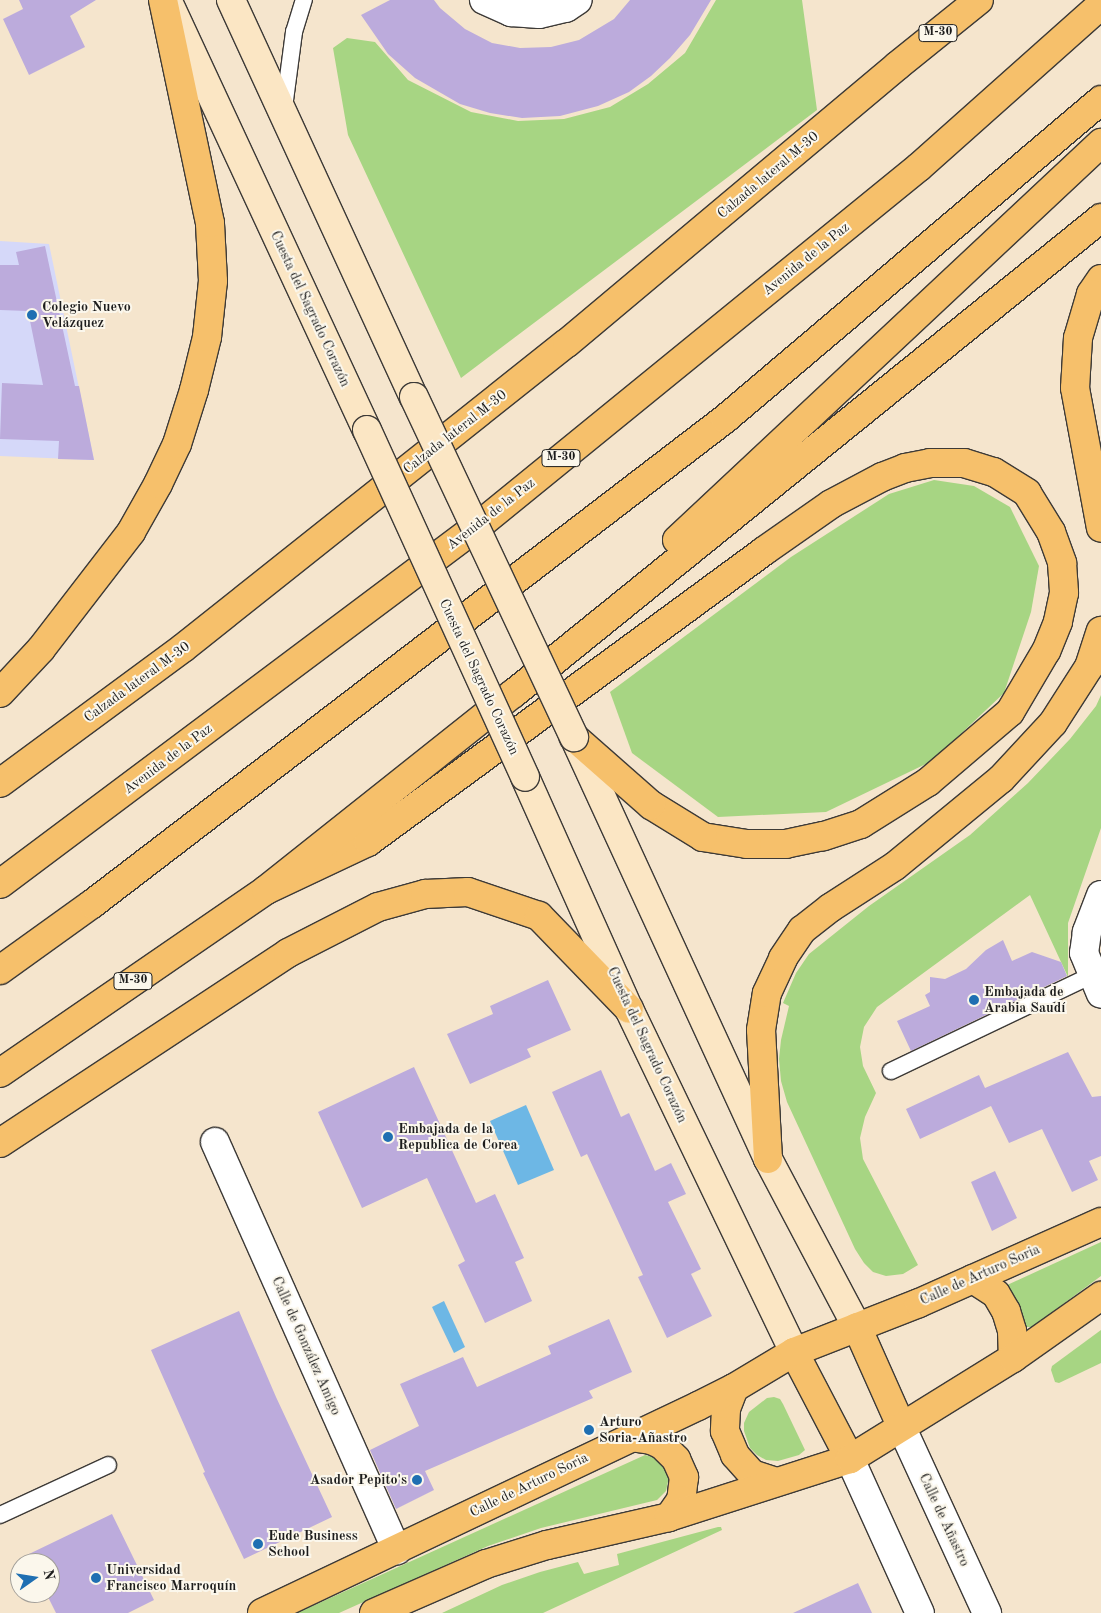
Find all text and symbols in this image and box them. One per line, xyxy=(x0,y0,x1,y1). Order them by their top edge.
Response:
road number: M-30 xyxy=(918,23,958,42)
street label: Calzada lateral M-30 xyxy=(714,128,822,222)
street label: Avenida de la Paz xyxy=(759,219,853,299)
street label: Cuesta del Sagrado Corazón xyxy=(266,228,354,390)
place label: Colegio Nuevo Velázquez xyxy=(42,299,131,332)
marker: Colegio Nuevo Velázquez xyxy=(26,309,38,321)
street label: Calzada lateral M-30 xyxy=(400,386,510,478)
road number: M-30 xyxy=(541,448,581,468)
street label: Avenida de la Paz xyxy=(444,475,538,553)
street label: Cuesta del Sagrado Corazón xyxy=(435,596,523,758)
street label: Calzada lateral M-30 xyxy=(81,638,193,726)
street label: Avenida de la Paz xyxy=(120,720,216,798)
street label: Cuesta del Sagrado Corazón xyxy=(603,964,691,1126)
road number: M-30 xyxy=(113,971,153,990)
place label: Embajada de Arabia Saudí xyxy=(984,984,1065,1016)
marker: Embajada de Arabia Saudí xyxy=(968,994,980,1006)
place label: Embajada de la Republica de Corea xyxy=(398,1121,518,1154)
marker: Embajada de la Republica de Corea xyxy=(382,1131,394,1143)
street label: Calle de Arturo Soria xyxy=(917,1241,1043,1309)
street label: Calle de González Amigo xyxy=(268,1274,344,1418)
place label: Arturo Soria-Añastro xyxy=(599,1414,687,1446)
marker: Arturo Soria-Añastro xyxy=(583,1424,595,1436)
street label: Calle de Arturo Soria xyxy=(467,1449,591,1521)
street label: Calle de Añastro xyxy=(915,1471,973,1569)
place label: Asador Pepito's xyxy=(310,1472,407,1488)
marker: Asador Pepito's xyxy=(411,1474,423,1486)
place label: Eude Business School xyxy=(268,1528,358,1560)
marker: Eude Business School xyxy=(252,1538,264,1550)
north arrow xyxy=(10,1553,60,1603)
place label: Universidad Francisco Marroquín xyxy=(106,1562,236,1594)
text: N xyxy=(41,1568,57,1582)
marker: Universidad Francisco Marroquín xyxy=(90,1572,102,1584)

